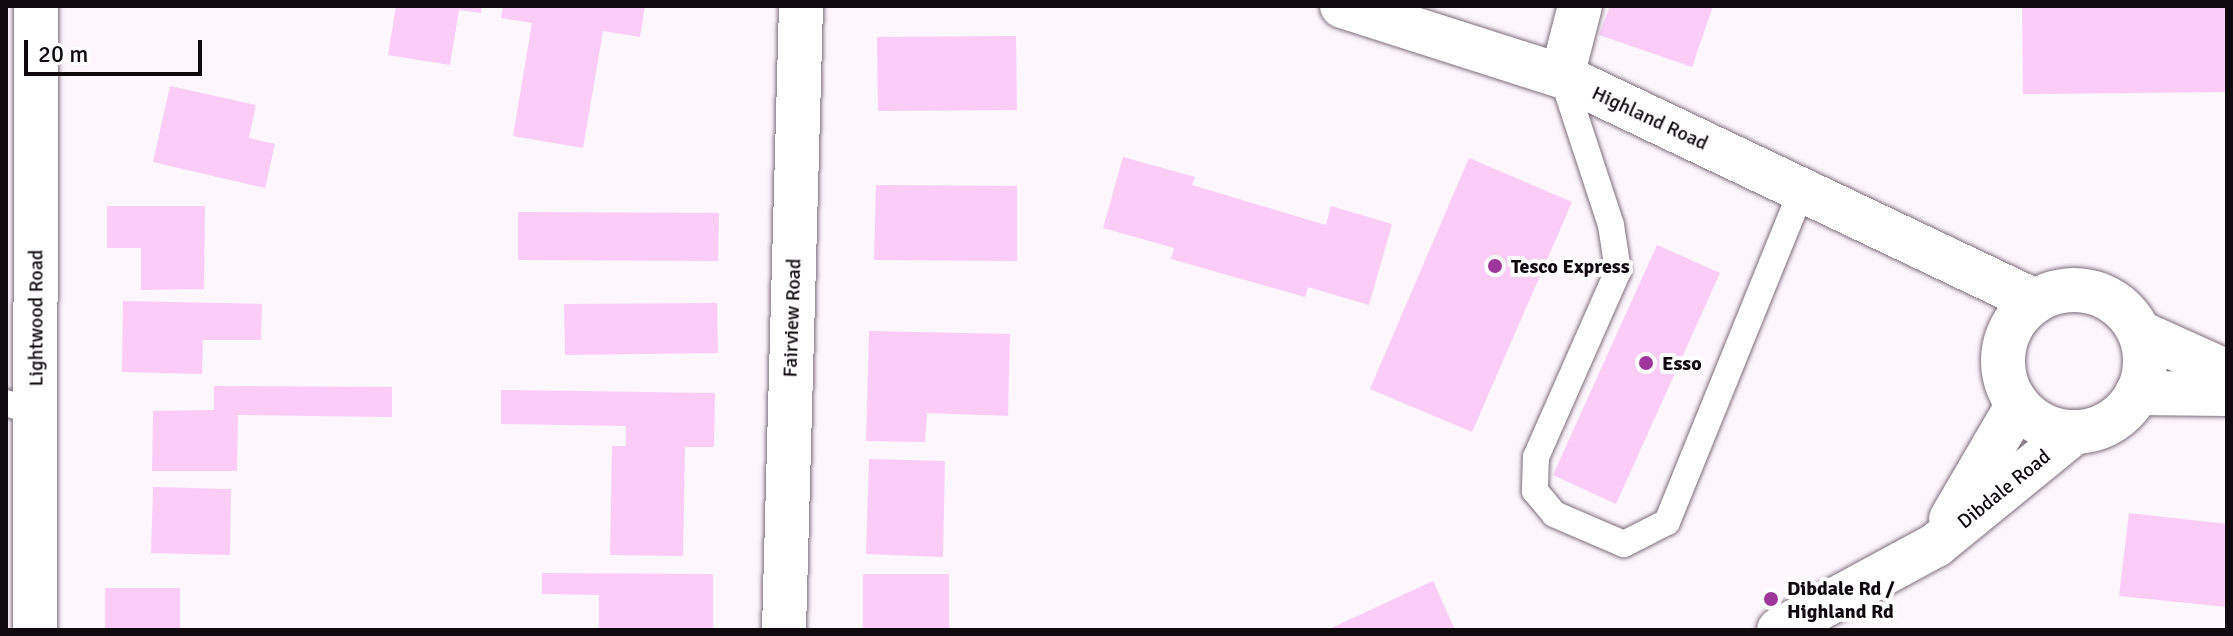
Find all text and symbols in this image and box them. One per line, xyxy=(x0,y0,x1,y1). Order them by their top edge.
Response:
scale bar xyxy=(28,24,206,74)
text: 20 m xyxy=(38,39,88,69)
street label: Highland Road xyxy=(1588,81,1712,155)
street label: Lightwood Road xyxy=(24,250,48,386)
place label: Tesco Express xyxy=(1511,254,1630,278)
marker: Tesco Express xyxy=(1486,257,1504,275)
street label: Fairview Road xyxy=(778,258,806,378)
place label: Esso xyxy=(1662,351,1702,375)
marker: Esso xyxy=(1637,354,1655,372)
street label: Dibdale Road xyxy=(1953,444,2055,534)
place label: Dibdale Rd / Highland Rd xyxy=(1787,576,1895,623)
marker: Dibdale Rd / Highland Rd xyxy=(1762,590,1780,608)

